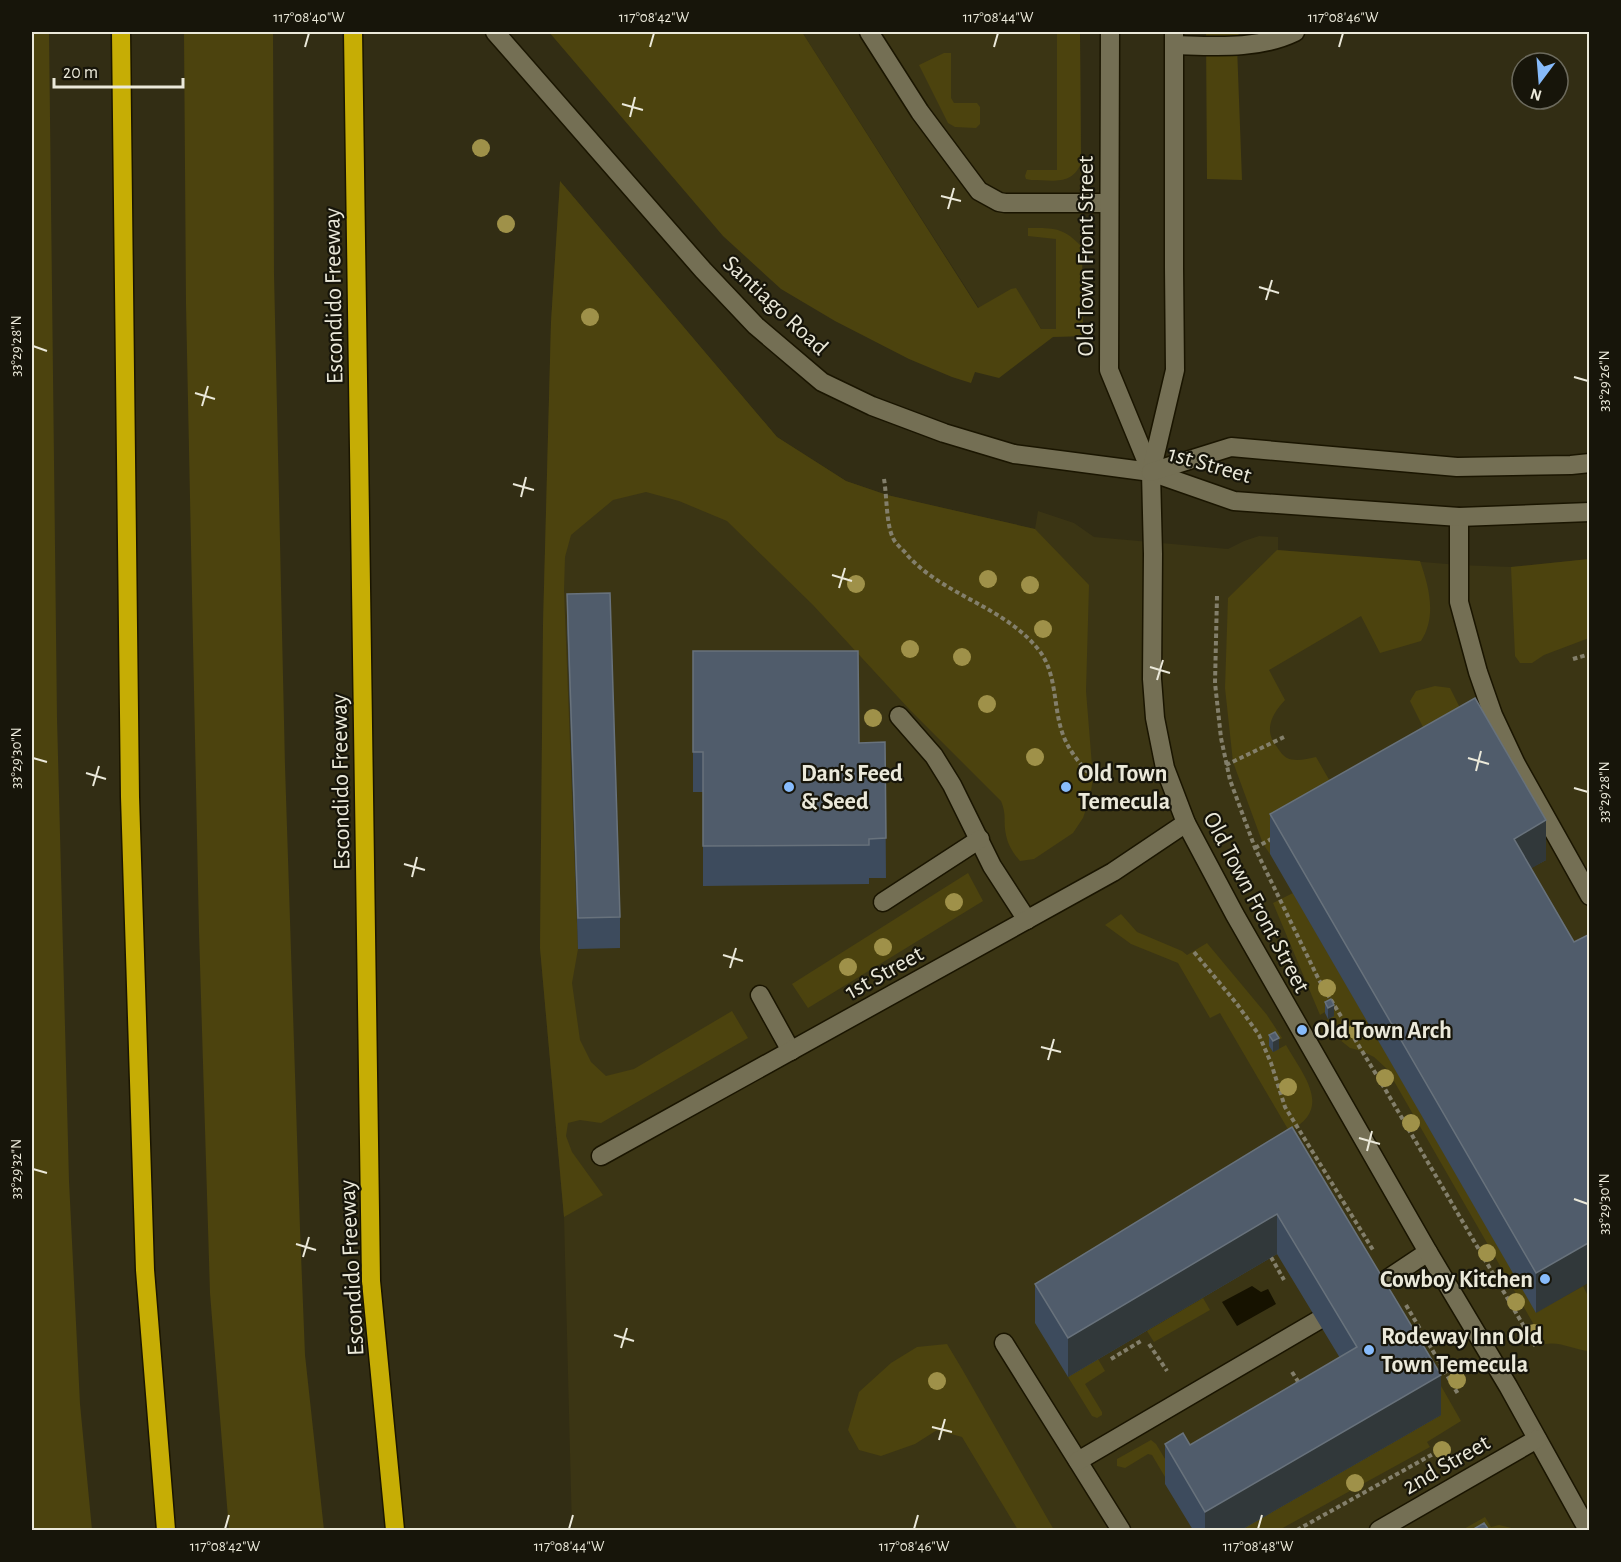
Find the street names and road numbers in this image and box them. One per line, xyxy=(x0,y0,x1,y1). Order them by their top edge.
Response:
street label: Old Town Front Street xyxy=(1074,155,1098,357)
street label: Escondido Freeway xyxy=(320,208,348,384)
street label: Santiago Road xyxy=(718,251,832,360)
street label: 1st Street xyxy=(1165,442,1254,488)
street label: Escondido Freeway xyxy=(327,694,355,870)
street label: Old Town Front Street xyxy=(1198,808,1314,997)
street label: 1st Street xyxy=(841,942,928,1004)
street label: Escondido Freeway xyxy=(335,1179,369,1357)
street label: 2nd Street xyxy=(1399,1430,1494,1499)

